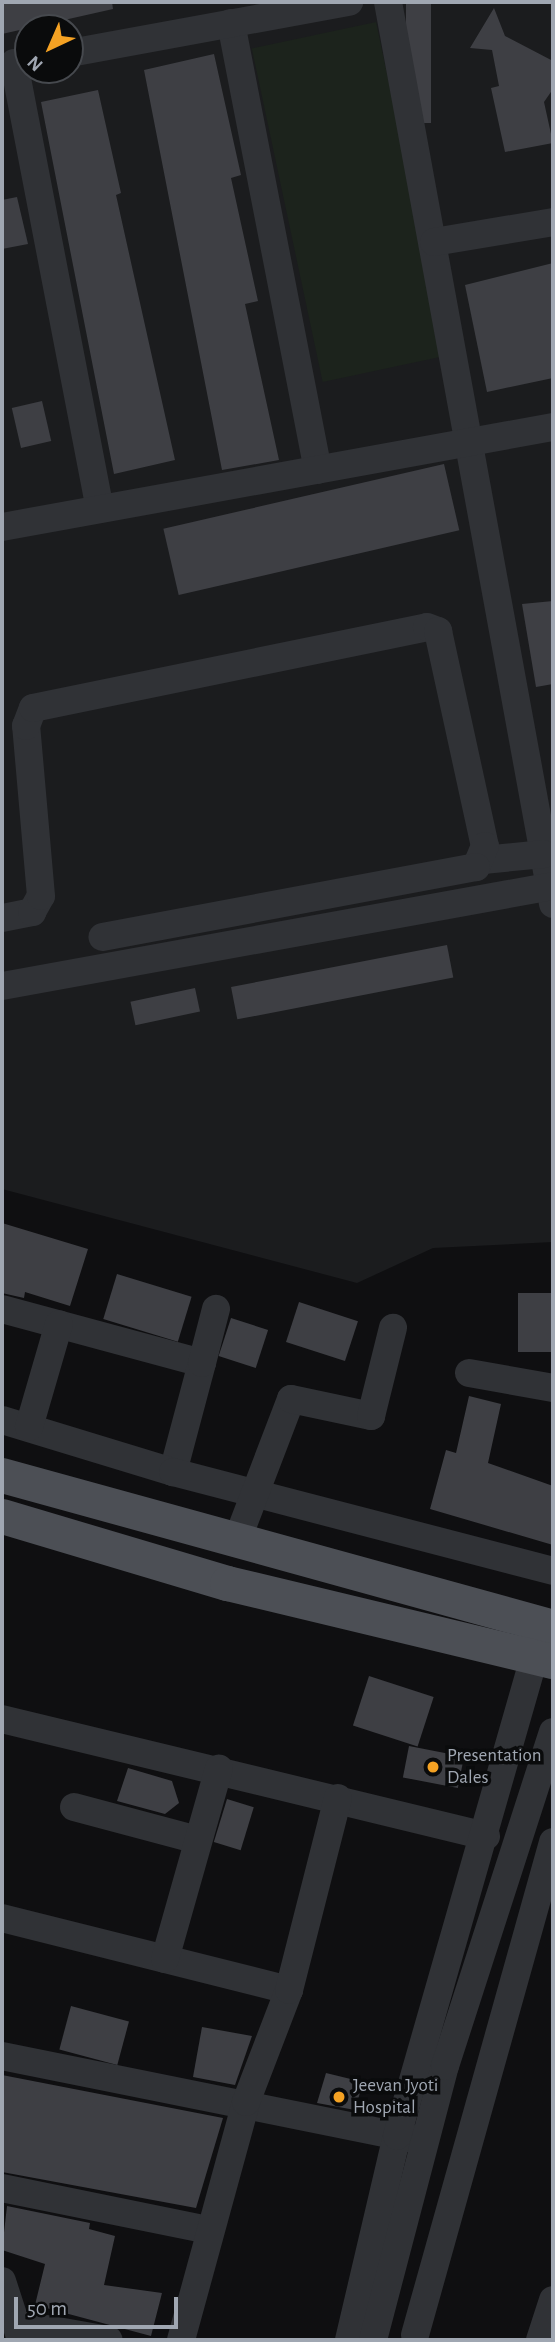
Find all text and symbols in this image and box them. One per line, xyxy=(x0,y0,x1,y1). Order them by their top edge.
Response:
north arrow xyxy=(14,14,84,84)
text: N xyxy=(24,52,47,74)
place label: Presentation Dales xyxy=(447,1745,542,1789)
marker: Presentation Dales xyxy=(425,1759,441,1775)
place label: Jeevan Jyoti Hospital xyxy=(353,2075,438,2119)
marker: Jeevan Jyoti Hospital xyxy=(331,2089,347,2105)
scale bar xyxy=(18,2282,182,2326)
text: 50 m xyxy=(27,2298,67,2319)

